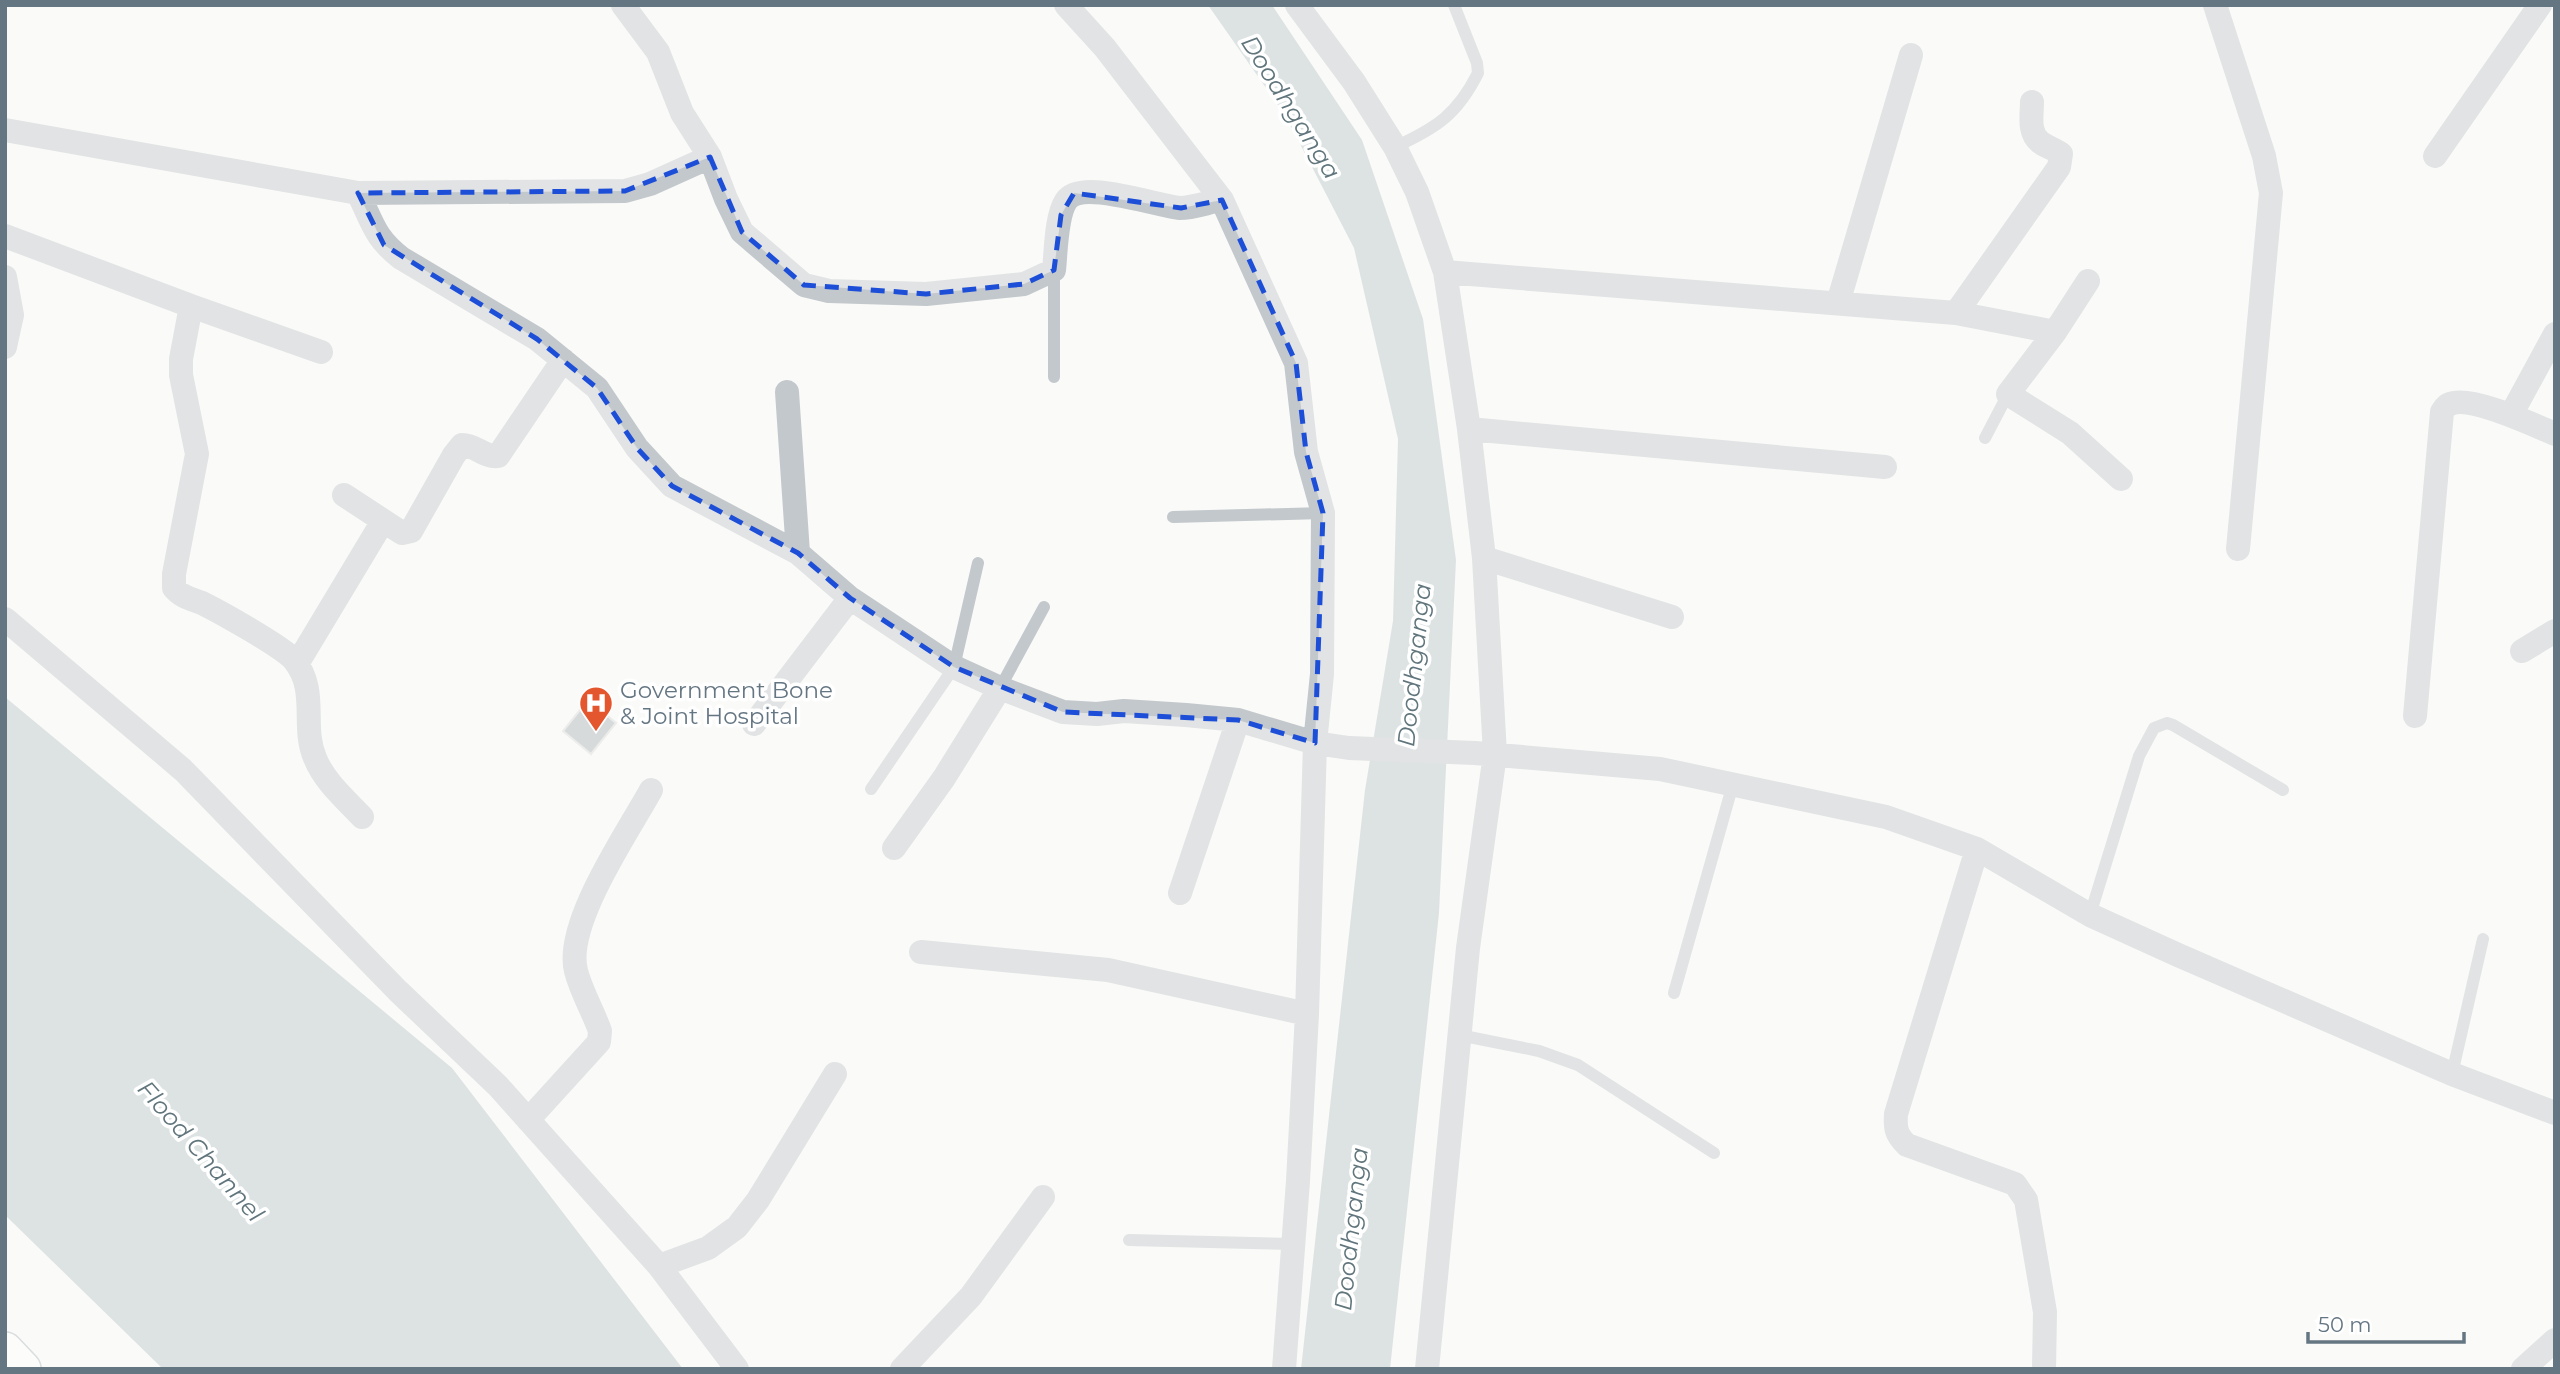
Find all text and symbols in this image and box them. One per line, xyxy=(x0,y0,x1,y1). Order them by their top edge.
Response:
water label: Doodhganga xyxy=(1235,30,1347,184)
water label: Doodhganga xyxy=(1391,582,1437,748)
place label: Government Bone & Joint Hospital xyxy=(620,676,833,730)
hospital icon: Government Bone & Joint Hospital xyxy=(577,684,615,733)
water label: Flood Channel xyxy=(132,1075,271,1228)
water label: Doodhganga xyxy=(1328,1146,1374,1312)
scale bar xyxy=(2308,1300,2464,1344)
text: 50 m xyxy=(2318,1312,2372,1337)

